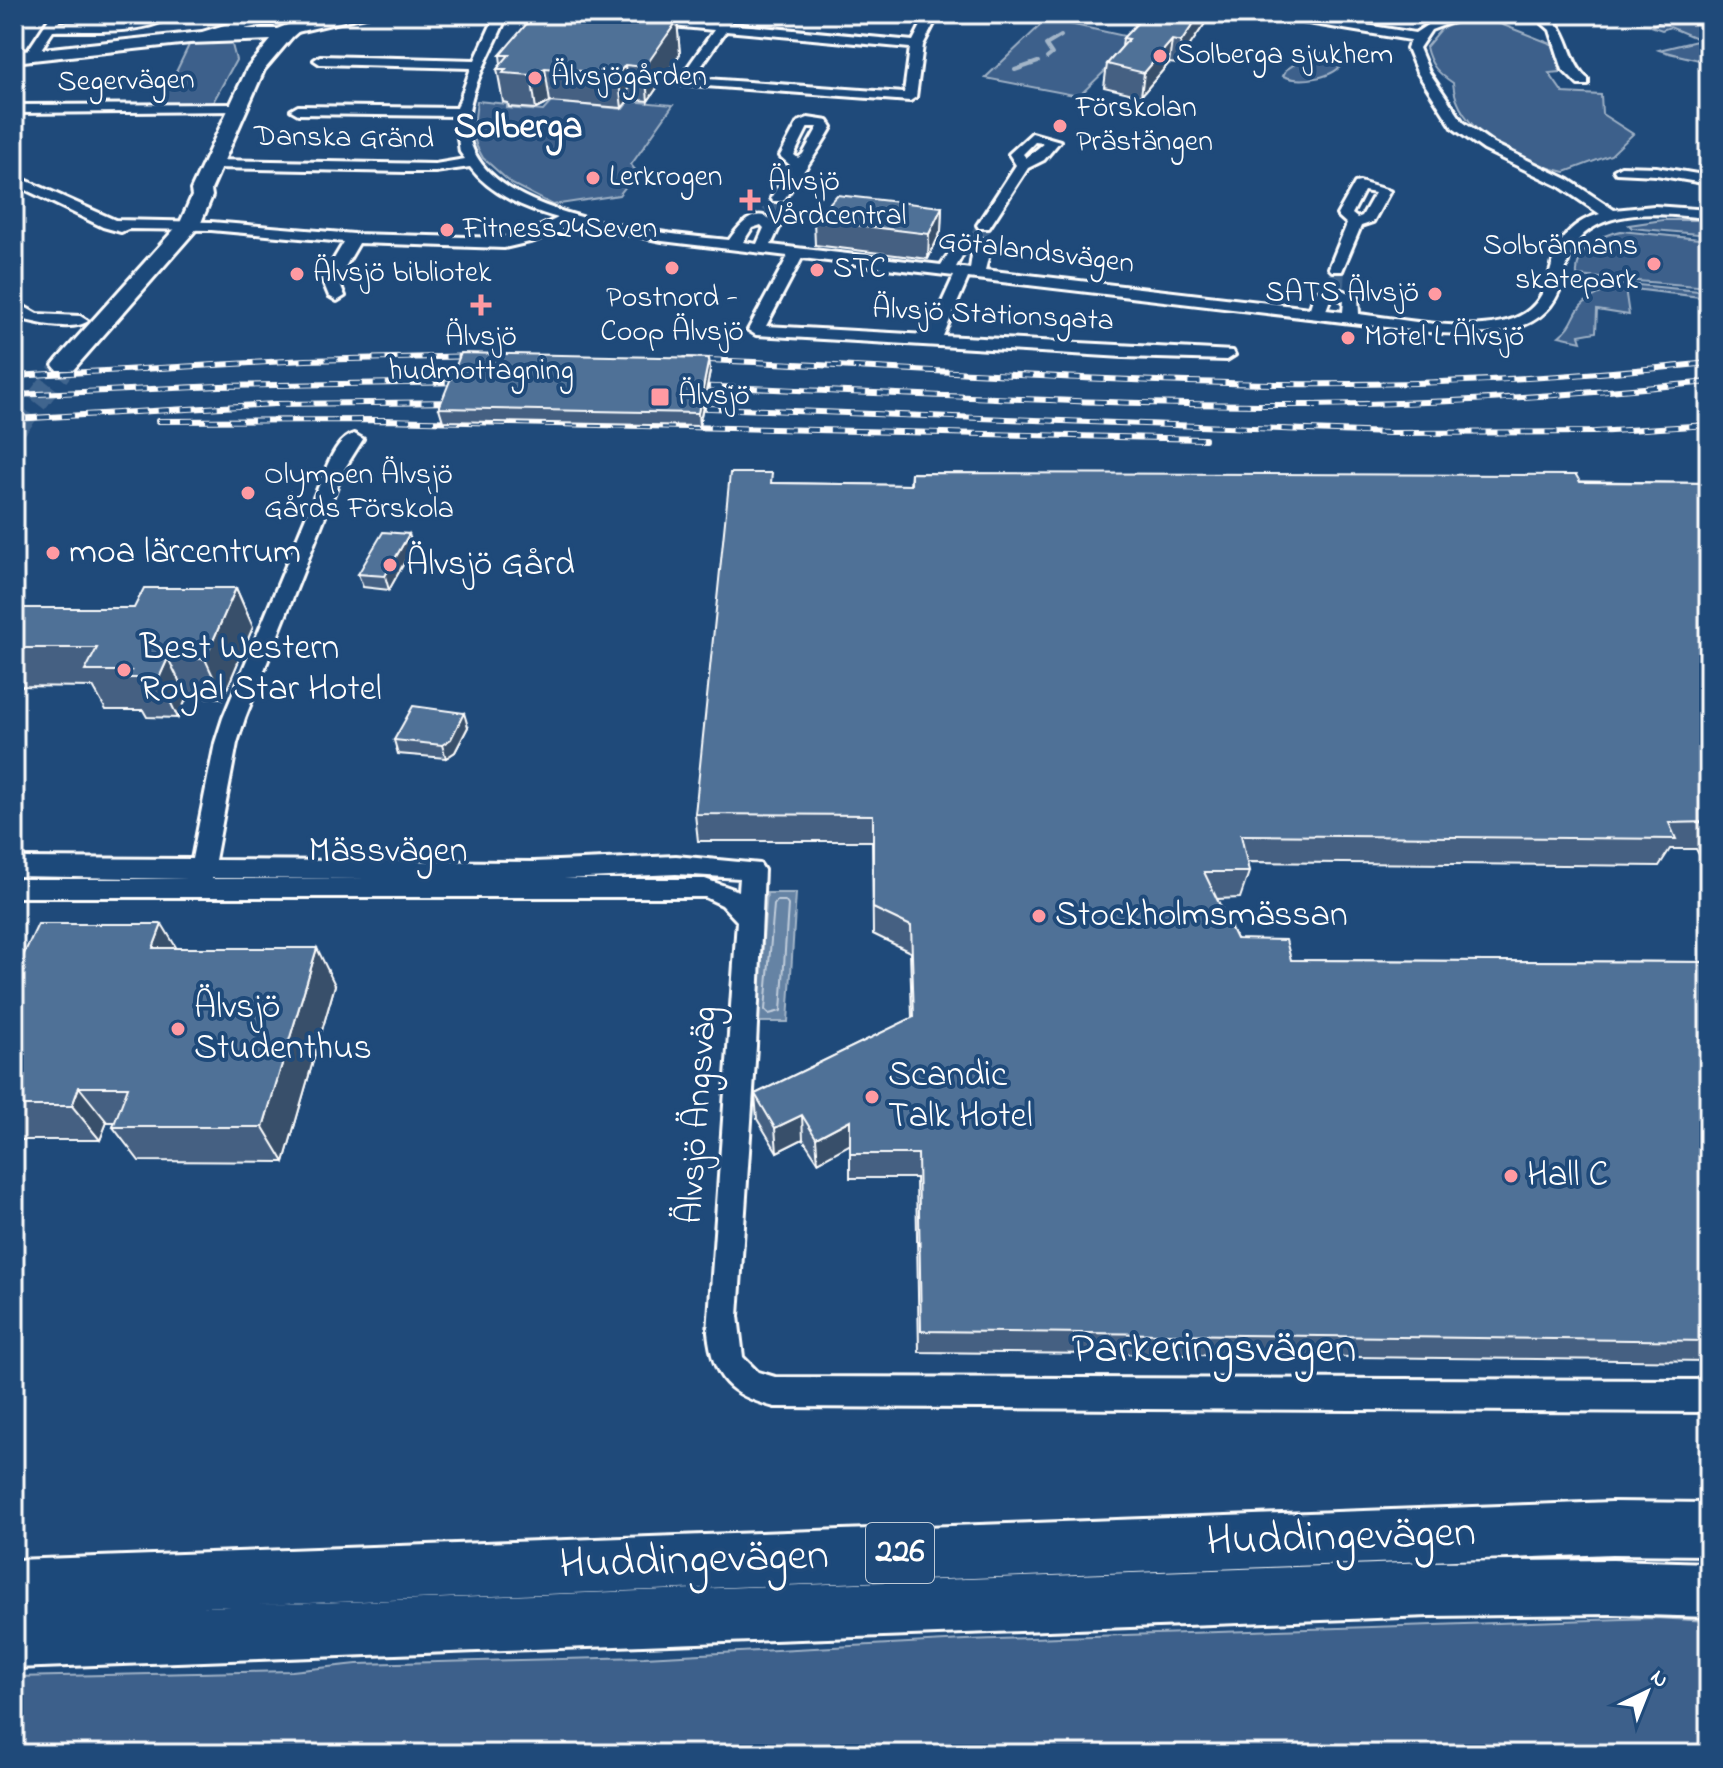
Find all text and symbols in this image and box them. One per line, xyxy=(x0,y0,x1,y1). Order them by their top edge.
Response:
place label: Solberga sjukhem xyxy=(1176,34,1393,78)
marker: Solberga sjukhem xyxy=(1151,47,1169,65)
place label: Älvsjögården xyxy=(551,56,707,100)
street label: Segervägen xyxy=(57,59,195,105)
marker: Älvsjögården xyxy=(526,69,544,87)
place label: Förskolan Prästängen xyxy=(1075,87,1213,165)
district label: Solberga xyxy=(454,102,582,156)
street label: Danska Gränd xyxy=(253,115,435,163)
marker: Förskolan Prästängen xyxy=(1051,117,1069,135)
place label: Lerkrogen xyxy=(609,156,723,200)
place label: Älvsjö Vårdcentral xyxy=(767,161,907,239)
marker: Lerkrogen xyxy=(584,169,602,187)
marker: Älvsjö Vårdcentral xyxy=(739,189,761,211)
place label: Fitness24Seven xyxy=(462,208,657,252)
street label: Götalandsvägen xyxy=(935,219,1137,287)
marker: Fitness24Seven xyxy=(438,221,456,239)
place label: Solbrännans skatepark xyxy=(1483,225,1639,303)
place label: STC xyxy=(833,248,886,292)
place label: Älvsjö bibliotek xyxy=(313,252,492,296)
marker: Solbrännans skatepark xyxy=(1645,255,1663,273)
marker: Postnord - Coop Älvsjö xyxy=(663,259,681,277)
marker: STC xyxy=(808,261,826,279)
marker: Älvsjö bibliotek xyxy=(288,265,306,283)
place label: SATS Älvsjö xyxy=(1265,272,1419,316)
place label: Postnord - Coop Älvsjö xyxy=(600,277,744,355)
marker: SATS Älvsjö xyxy=(1426,285,1444,303)
street label: Älvsjö Stationsgata xyxy=(871,288,1115,344)
marker: Älvsjö hudmottagning xyxy=(470,294,492,316)
place label: Älvsjö hudmottagning xyxy=(388,316,574,394)
place label: Motel L Älvsjö xyxy=(1364,316,1524,360)
marker: Motel L Älvsjö xyxy=(1339,329,1357,347)
place label: Älvsjö xyxy=(678,375,750,419)
marker: Älvsjö xyxy=(649,386,671,408)
place label: Olympen Älvsjö Gårds Förskola xyxy=(264,454,454,532)
marker: Olympen Älvsjö Gårds Förskola xyxy=(239,484,257,502)
place label: moa lärcentrum xyxy=(69,527,301,580)
place label: Älvsjö Gård xyxy=(406,539,575,592)
marker: moa lärcentrum xyxy=(44,544,62,562)
marker: Älvsjö Gård xyxy=(381,556,399,574)
place label: Best Western Royal Star Hotel xyxy=(139,623,382,717)
marker: Best Western Royal Star Hotel xyxy=(115,661,133,679)
street label: Mässvägen xyxy=(309,826,467,879)
place label: Stockholmsmässan xyxy=(1055,890,1348,943)
marker: Stockholmsmässan xyxy=(1030,907,1048,925)
place label: Älvsjö Studenthus xyxy=(194,982,372,1076)
street label: Älvsjö Ängsväg xyxy=(665,1004,733,1226)
marker: Älvsjö Studenthus xyxy=(169,1020,187,1038)
place label: Scandic Talk Hotel xyxy=(888,1050,1033,1144)
marker: Scandic Talk Hotel xyxy=(863,1088,881,1106)
place label: Hall C xyxy=(1527,1150,1608,1203)
marker: Hall C xyxy=(1502,1167,1520,1185)
street label: Parkeringsvägen xyxy=(1071,1318,1357,1382)
street label: Huddingevägen xyxy=(1205,1501,1477,1575)
road number: 226 xyxy=(866,1523,934,1583)
street label: Huddingevägen xyxy=(558,1524,830,1598)
north arrow xyxy=(1607,1652,1687,1732)
text: N xyxy=(1642,1663,1675,1696)

